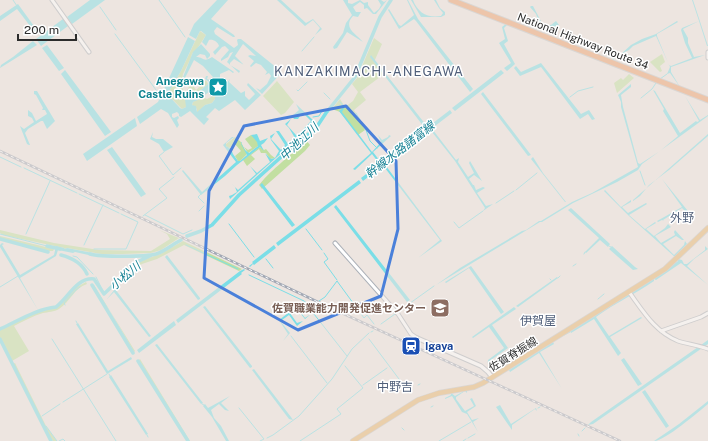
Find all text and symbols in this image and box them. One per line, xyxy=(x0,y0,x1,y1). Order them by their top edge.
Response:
street label: National Highway Route 34 xyxy=(516,10,650,72)
scale bar xyxy=(18,16,76,42)
text: 200 m xyxy=(24,23,59,37)
district label: KANZAKIMACHI-ANEGAWA xyxy=(274,64,464,79)
place label: Anegawa Castle Ruins xyxy=(138,75,204,100)
place icon: Anegawa Castle Ruins xyxy=(207,76,229,98)
water label: 幹線水路諸富線 xyxy=(363,117,439,181)
water label: 中池江川 xyxy=(277,119,323,163)
district label: 外野 xyxy=(670,211,694,225)
water label: 小松川 xyxy=(107,258,145,293)
school or university icon: 佐賀職業能力開発促進センター xyxy=(429,297,451,319)
place label: 佐賀職業能力開発促進センター xyxy=(272,302,426,314)
district label: 伊賀屋 xyxy=(520,314,556,328)
street label: 佐賀脊振線 xyxy=(486,334,540,374)
station icon: Igaya xyxy=(400,335,422,357)
place label: Igaya xyxy=(425,340,453,352)
district label: 中野吉 xyxy=(377,380,413,394)

